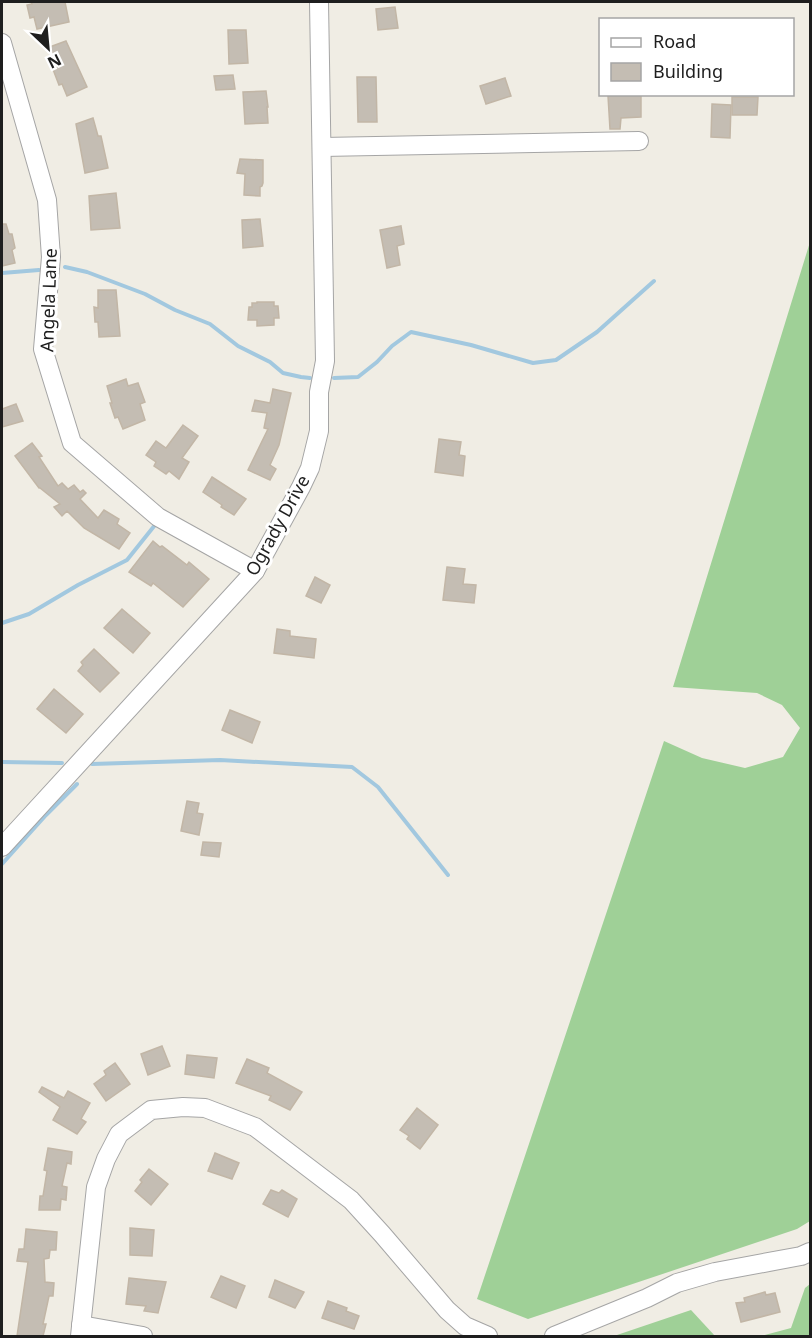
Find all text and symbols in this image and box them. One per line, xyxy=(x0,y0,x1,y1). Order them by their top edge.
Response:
north arrow xyxy=(18,18,78,78)
legend xyxy=(599,18,794,96)
text: Road xyxy=(653,29,696,53)
text: N xyxy=(44,49,65,74)
text: Building xyxy=(653,59,723,83)
street label: Angela Lane xyxy=(34,248,62,352)
street label: Ogrady Drive xyxy=(239,470,315,580)

